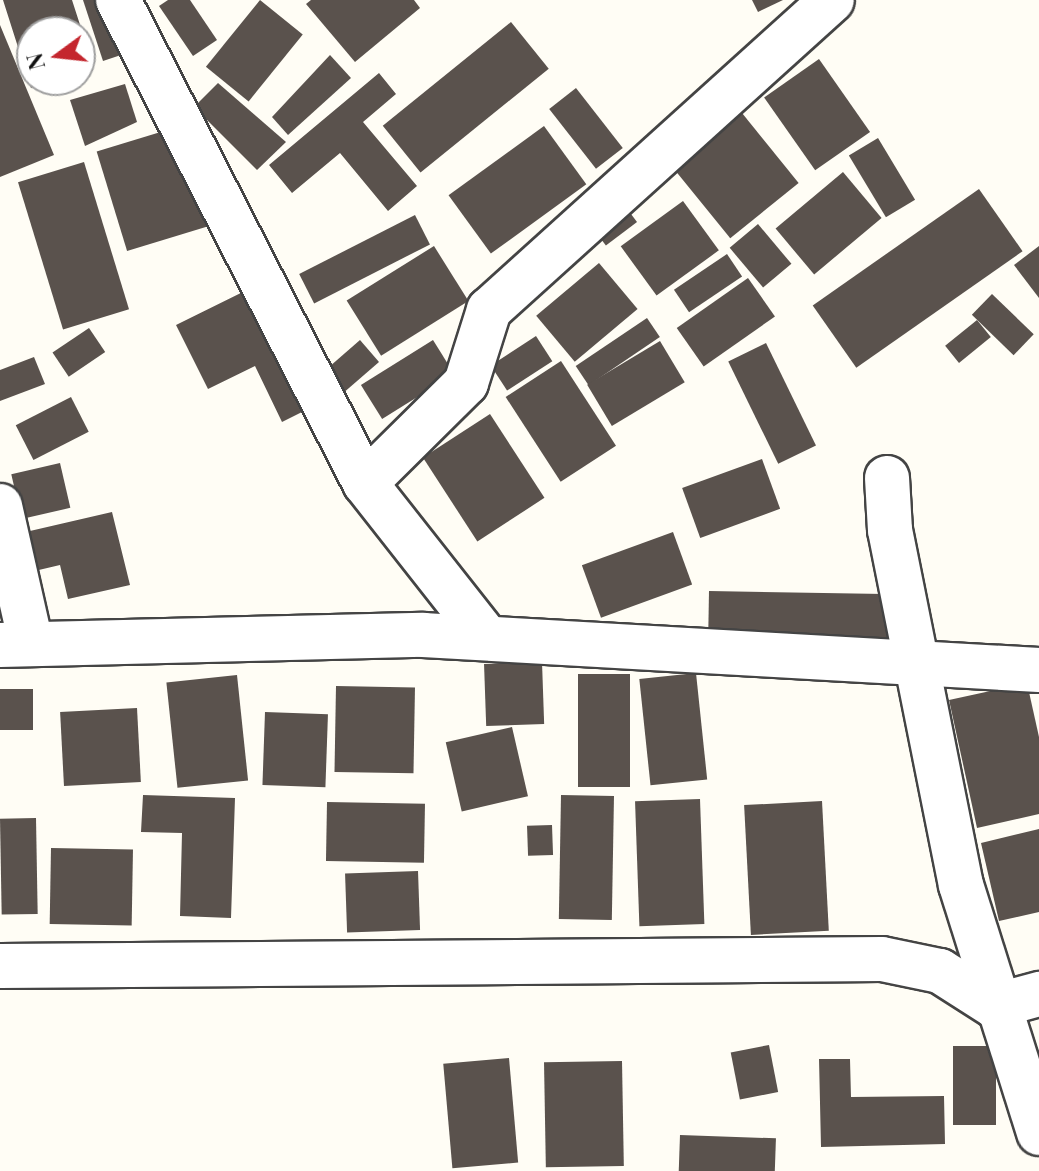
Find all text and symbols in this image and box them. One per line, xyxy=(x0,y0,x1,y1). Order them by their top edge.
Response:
north arrow xyxy=(16,16,96,96)
text: N xyxy=(18,50,51,73)

